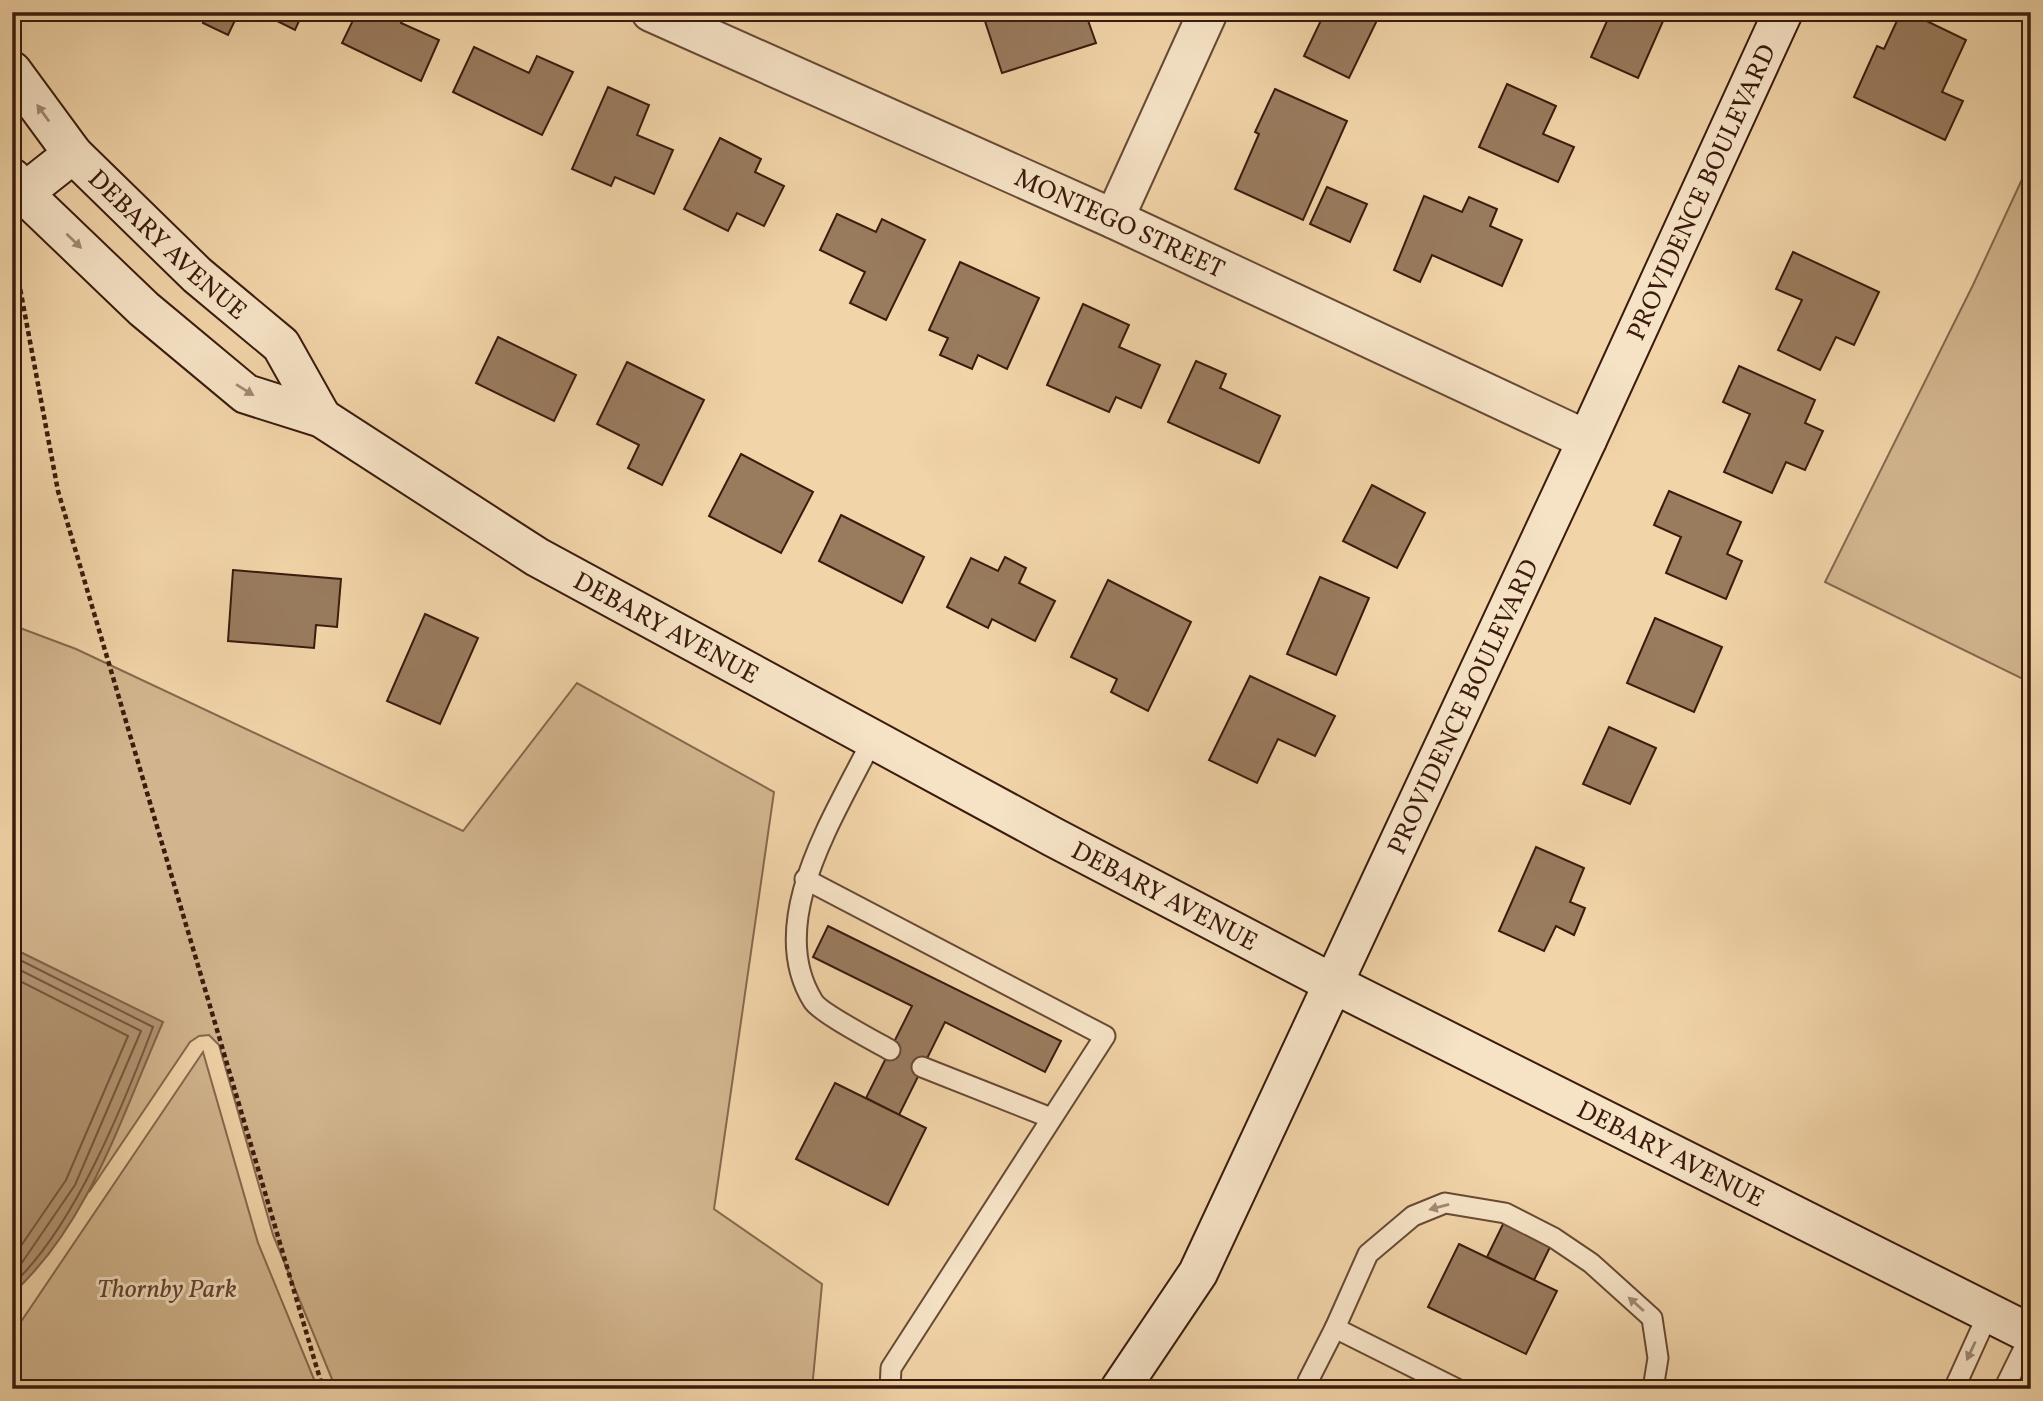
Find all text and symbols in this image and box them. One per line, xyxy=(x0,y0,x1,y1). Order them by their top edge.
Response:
street label: PROVIDENCE BOULEVARD xyxy=(1619,39,1786,347)
one-way arrow xyxy=(36,104,50,122)
street label: MONTEGO STREET xyxy=(1008,161,1230,288)
street label: DEBARY AVENUE xyxy=(79,162,254,329)
one-way arrow xyxy=(65,233,82,250)
one-way arrow xyxy=(235,384,255,397)
street label: PROVIDENCE BOULEVARD xyxy=(1380,554,1549,861)
street label: DEBARY AVENUE xyxy=(566,564,765,694)
street label: DEBARY AVENUE xyxy=(1064,834,1264,961)
street label: DEBARY AVENUE xyxy=(1570,1093,1770,1217)
one-way arrow xyxy=(1428,1202,1450,1213)
park label: Thornby Park xyxy=(97,1272,237,1308)
one-way arrow xyxy=(1627,1296,1645,1312)
one-way arrow xyxy=(1965,1341,1977,1361)

